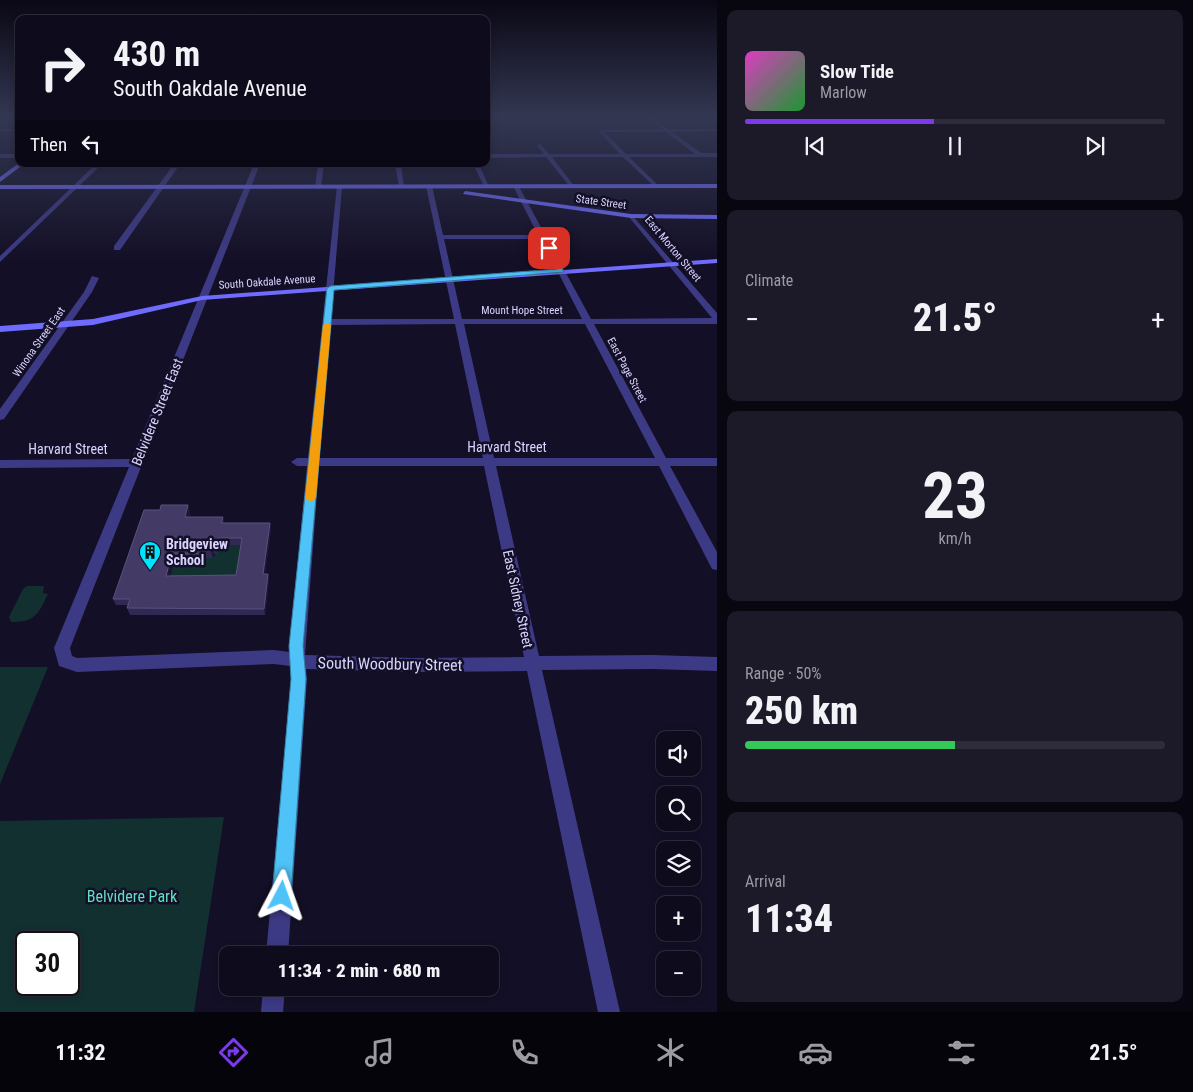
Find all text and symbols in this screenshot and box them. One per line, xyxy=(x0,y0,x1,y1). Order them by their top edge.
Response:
text: 430 m xyxy=(113,34,200,75)
icon: right xyxy=(30,35,95,100)
text: Slow Tide xyxy=(820,60,894,83)
text: South Oakdale Avenue xyxy=(113,76,307,101)
text: Marlow xyxy=(820,83,867,102)
icon: left xyxy=(77,130,105,158)
icon: previous xyxy=(801,132,829,160)
icon: pause xyxy=(941,132,969,160)
icon: next xyxy=(1081,132,1109,160)
text: Then xyxy=(30,133,67,156)
street label: State Street xyxy=(575,192,627,212)
street label: East Morton Street xyxy=(642,214,704,284)
pin xyxy=(528,227,570,269)
icon: arrive xyxy=(535,234,563,262)
text: Climate xyxy=(745,271,793,290)
street label: South Oakdale Avenue xyxy=(218,272,316,292)
text: 21.5° xyxy=(913,296,997,340)
text: − xyxy=(745,303,759,336)
text: + xyxy=(1151,303,1165,336)
street label: Mount Hope Street xyxy=(481,304,563,317)
street label: Winona Street East xyxy=(10,305,68,379)
street label: East Page Street xyxy=(604,335,650,405)
street label: Belvidere Street East xyxy=(128,356,186,468)
street label: Harvard Street xyxy=(467,439,547,455)
street label: Harvard Street xyxy=(28,441,108,457)
text: 23 xyxy=(922,458,988,534)
text: km/h xyxy=(939,529,971,548)
place label: Bridgeview School xyxy=(166,536,228,568)
building icon: Bridgeview School xyxy=(138,540,162,571)
street label: East Sidney Street xyxy=(500,548,536,650)
street label: South Woodbury Street xyxy=(318,653,463,675)
text: Range · 50% xyxy=(745,664,821,683)
text: 250 km xyxy=(745,689,858,733)
map controls xyxy=(656,731,701,996)
button: sound xyxy=(656,731,701,776)
button: search xyxy=(656,786,701,831)
button: layers xyxy=(656,841,701,886)
position arrow xyxy=(255,869,307,921)
text: Arrival xyxy=(745,872,786,891)
park label: Belvidere Park xyxy=(87,887,178,906)
button: + xyxy=(656,896,701,941)
text: 11:34 xyxy=(745,897,833,941)
speed limit sign: 30 xyxy=(15,931,80,996)
button: − xyxy=(656,951,701,996)
text: 11:34 · 2 min · 680 m xyxy=(278,959,440,982)
icon: directions xyxy=(216,1035,251,1070)
icon: music xyxy=(362,1035,397,1070)
icon: phone xyxy=(507,1035,542,1070)
icon: climate xyxy=(653,1035,688,1070)
icon: car xyxy=(798,1035,833,1070)
icon: filters xyxy=(944,1035,979,1070)
text: 11:32 xyxy=(55,1040,106,1065)
text: 21.5° xyxy=(1089,1040,1138,1065)

